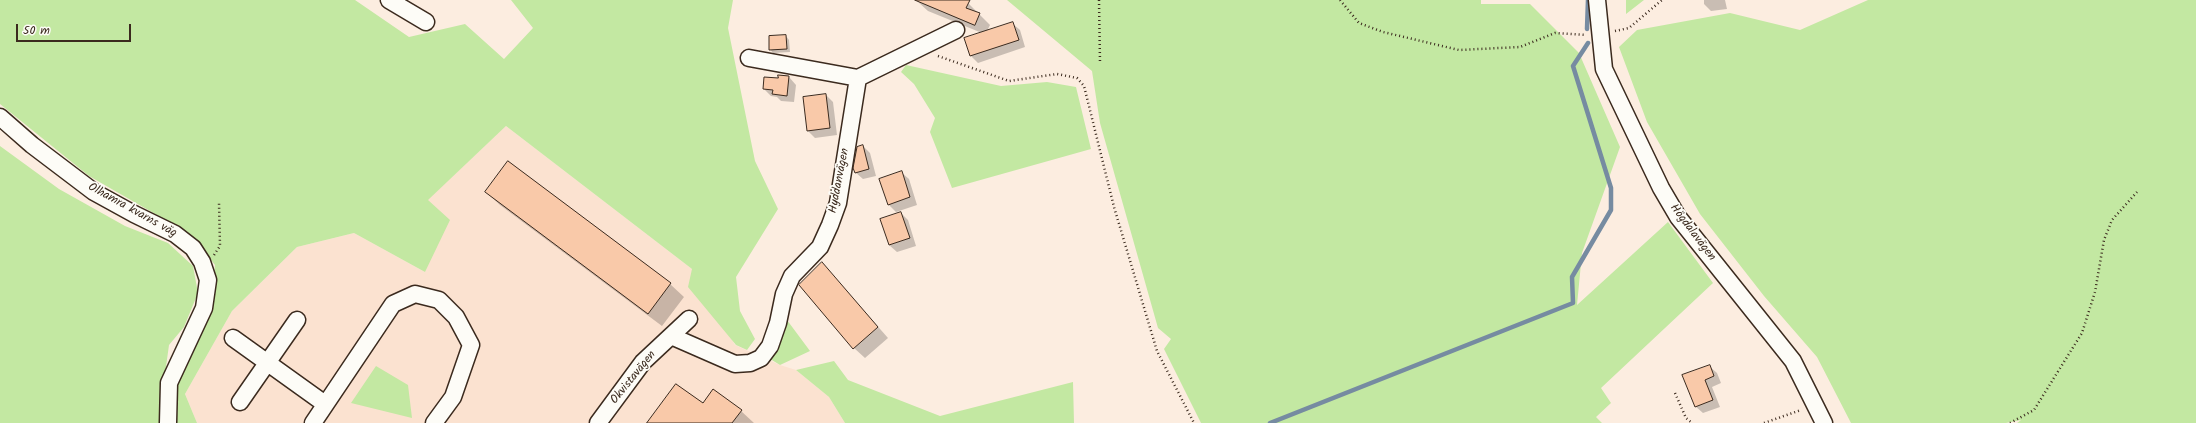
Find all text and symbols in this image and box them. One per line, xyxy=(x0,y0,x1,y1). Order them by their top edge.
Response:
scale bar xyxy=(18,16,133,42)
text: 50 m xyxy=(23,21,50,40)
street label: Hyddanvägen xyxy=(827,147,853,215)
street label: Olhamra kvarns väg xyxy=(85,181,179,241)
street label: Högdalavägen xyxy=(1666,202,1718,264)
street label: Okvistavägen xyxy=(608,348,660,408)

